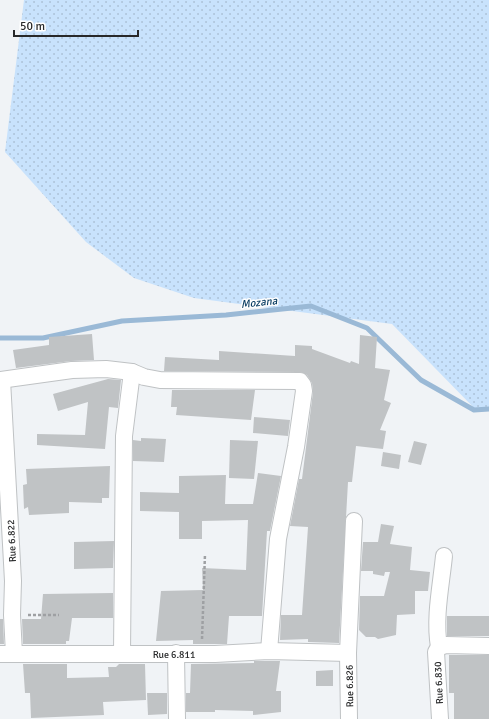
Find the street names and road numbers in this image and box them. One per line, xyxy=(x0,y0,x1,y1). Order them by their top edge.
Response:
street label: Rue 6.822 xyxy=(5,519,19,563)
street label: Rue 6.811 xyxy=(153,649,195,661)
street label: Rue 6.830 xyxy=(432,661,446,705)
street label: Rue 6.826 xyxy=(344,665,356,707)

